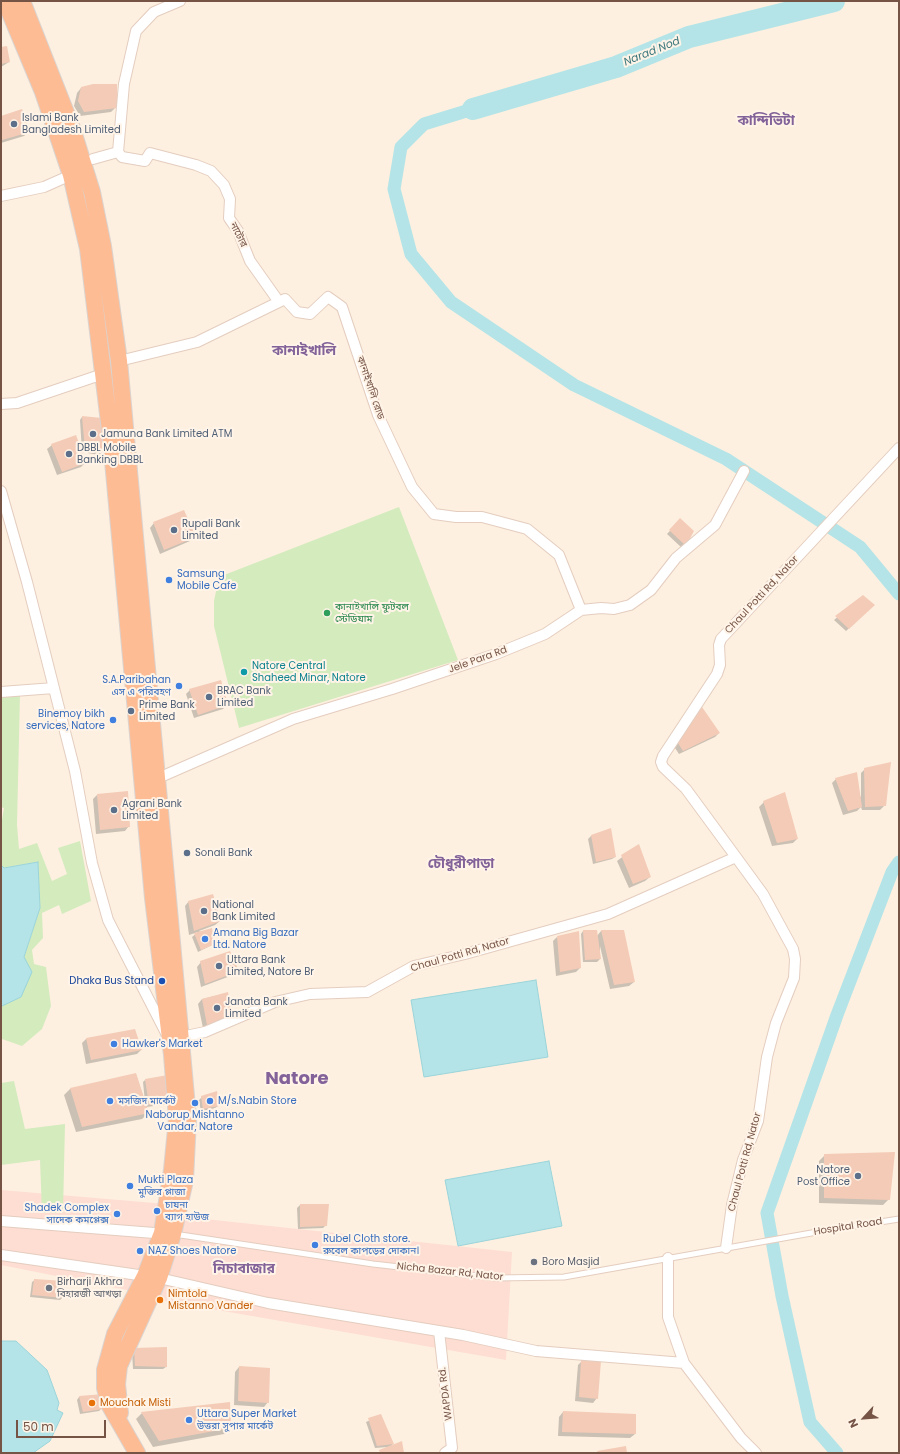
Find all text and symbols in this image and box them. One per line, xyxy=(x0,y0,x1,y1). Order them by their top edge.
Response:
water label: Narad Nod xyxy=(622,35,682,69)
place label: Islami Bank Bangladesh Limited xyxy=(22,112,121,136)
district label: কান্দিভিটা xyxy=(737,113,795,129)
marker: Islami Bank Bangladesh Limited xyxy=(9,119,19,129)
street label: নাটোর xyxy=(227,221,249,249)
district label: কানাইখালি xyxy=(272,343,336,359)
street label: কানাইখালি রোড xyxy=(354,355,386,421)
place label: Jamuna Bank Limited ATM xyxy=(101,428,232,440)
marker: Jamuna Bank Limited ATM xyxy=(88,429,98,439)
place label: DBBL Mobile Banking DBBL xyxy=(77,442,143,466)
marker: DBBL Mobile Banking DBBL xyxy=(64,449,74,459)
place label: Rupali Bank Limited xyxy=(182,518,240,542)
marker: Rupali Bank Limited xyxy=(169,525,179,535)
street label: Chaul Potti Rd, Nator xyxy=(723,554,801,636)
place label: Samsung Mobile Cafe xyxy=(177,568,237,592)
marker: Samsung Mobile Cafe xyxy=(164,575,174,585)
place label: কানাইখালি ফুটবল স্টেডিয়াম xyxy=(335,601,409,624)
marker: কানাইখালি ফুটবল স্টেডিয়াম xyxy=(322,608,332,618)
street label: Jele Para Rd xyxy=(447,644,509,676)
place label: Natore Central Shaheed Minar, Natore xyxy=(252,660,366,684)
marker: Natore Central Shaheed Minar, Natore xyxy=(239,667,249,677)
place label: S.A.Paribahan এস এ পরিবহণ xyxy=(102,674,171,698)
marker: S.A.Paribahan এস এ পরিবহণ xyxy=(174,681,184,691)
place label: BRAC Bank Limited xyxy=(217,685,271,708)
marker: BRAC Bank Limited xyxy=(204,692,214,702)
place label: Prime Bank Limited xyxy=(139,699,195,722)
marker: Prime Bank Limited xyxy=(126,706,136,716)
place label: Binemoy bikh services, Natore xyxy=(26,708,105,732)
marker: Binemoy bikh services, Natore xyxy=(108,715,118,725)
place label: Agrani Bank Limited xyxy=(122,798,182,822)
marker: Agrani Bank Limited xyxy=(109,805,119,815)
place label: Sonali Bank xyxy=(195,847,252,859)
marker: Sonali Bank xyxy=(182,848,192,858)
district label: চৌধুরীপাড়া xyxy=(428,856,494,872)
place label: National Bank Limited xyxy=(212,899,275,922)
marker: National Bank Limited xyxy=(199,906,209,916)
place label: Amana Big Bazar Ltd. Natore xyxy=(213,927,299,950)
marker: Amana Big Bazar Ltd. Natore xyxy=(200,934,210,944)
street label: Chaul Potti Rd, Nator xyxy=(409,935,511,975)
place label: Uttara Bank Limited, Natore Br xyxy=(227,954,314,978)
marker: Uttara Bank Limited, Natore Br xyxy=(214,961,224,971)
place label: Dhaka Bus Stand xyxy=(69,975,154,987)
marker: Dhaka Bus Stand xyxy=(157,976,167,986)
place label: Janata Bank Limited xyxy=(225,996,288,1020)
marker: Janata Bank Limited xyxy=(212,1003,222,1013)
place label: Hawker's Market xyxy=(122,1038,203,1050)
marker: Hawker's Market xyxy=(109,1039,119,1049)
district label: Natore xyxy=(265,1068,329,1090)
place label: মসজিদ মার্কেট xyxy=(118,1095,176,1107)
place label: M/s.Nabin Store xyxy=(218,1095,297,1107)
marker: মসজিদ মার্কেট xyxy=(105,1096,115,1106)
marker: M/s.Nabin Store xyxy=(205,1096,215,1106)
marker: Naborup Mishtanno Vandar, Natore xyxy=(190,1098,200,1108)
place label: Naborup Mishtanno Vandar, Natore xyxy=(146,1109,244,1132)
street label: Chaul Potti Rd, Nator xyxy=(726,1111,764,1213)
place label: Natore Post Office xyxy=(797,1164,850,1188)
marker: Natore Post Office xyxy=(853,1171,863,1181)
place label: Mukti Plaza মুক্তির প্লাজা xyxy=(138,1174,193,1198)
marker: Mukti Plaza মুক্তির প্লাজা xyxy=(125,1181,135,1191)
place label: চায়না ব্যাগ হাউজ xyxy=(165,1199,209,1222)
place label: Shadek Complex সাদেক কমপ্লেক্স xyxy=(25,1202,109,1226)
marker: চায়না ব্যাগ হাউজ xyxy=(152,1206,162,1216)
marker: Shadek Complex সাদেক কমপ্লেক্স xyxy=(112,1209,122,1219)
street label: Hospital Road xyxy=(813,1216,883,1238)
place label: Rubel Cloth store. রুবেল কাপড়ের দোকান। xyxy=(323,1233,419,1256)
marker: Rubel Cloth store. রুবেল কাপড়ের দোকান। xyxy=(310,1240,320,1250)
place label: NAZ Shoes Natore xyxy=(148,1245,236,1257)
marker: NAZ Shoes Natore xyxy=(135,1246,145,1256)
place label: Boro Masjid xyxy=(542,1256,600,1268)
marker: Boro Masjid xyxy=(529,1257,539,1267)
street label: Nicha Bazar Rd, Nator xyxy=(396,1260,504,1284)
district label: নিচাবাজার xyxy=(213,1261,275,1277)
place label: Birharji Akhra বিহারজী আখড়া xyxy=(57,1276,123,1300)
marker: Birharji Akhra বিহারজী আখড়া xyxy=(44,1283,54,1293)
place label: Nimtola Mistanno Vander xyxy=(168,1288,253,1312)
marker: Nimtola Mistanno Vander xyxy=(155,1295,165,1305)
street label: WAPDA Rd. xyxy=(437,1367,455,1421)
place label: Mouchak Misti xyxy=(100,1397,171,1409)
marker: Mouchak Misti xyxy=(87,1398,97,1408)
north arrow xyxy=(844,1398,884,1438)
place label: Uttara Super Market উত্তরা সুপার মার্কেট xyxy=(197,1408,297,1432)
scale bar xyxy=(18,1412,108,1438)
marker: Uttara Super Market উত্তরা সুপার মার্কেট xyxy=(184,1415,194,1425)
text: N xyxy=(844,1416,862,1430)
text: 50 m xyxy=(23,1418,54,1435)

